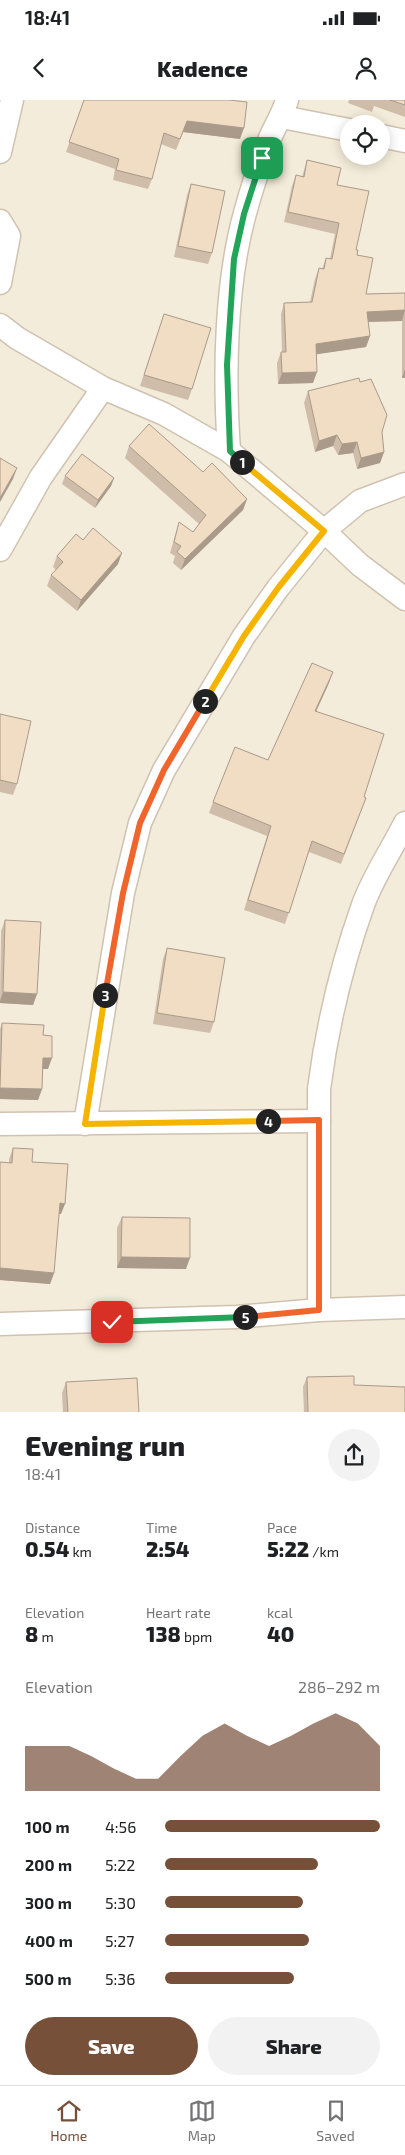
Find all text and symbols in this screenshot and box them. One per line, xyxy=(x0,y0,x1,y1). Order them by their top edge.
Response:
text: 18:41 xyxy=(25,6,70,29)
icon: back xyxy=(25,54,53,82)
icon: person xyxy=(352,54,380,82)
text: Kadence xyxy=(157,55,248,81)
map controls xyxy=(340,115,390,165)
button: locate xyxy=(340,115,390,165)
pin xyxy=(241,137,283,179)
icon: arrive xyxy=(248,144,276,172)
pin: 1 xyxy=(230,450,254,474)
text: 1 xyxy=(239,454,246,471)
pin: 2 xyxy=(192,688,218,714)
text: 2 xyxy=(201,693,210,710)
pin: 3 xyxy=(92,982,118,1008)
text: 3 xyxy=(102,987,109,1004)
pin: 4 xyxy=(256,1108,280,1134)
text: 4 xyxy=(264,1113,273,1130)
pin xyxy=(91,1301,133,1343)
pin: 5 xyxy=(232,1304,258,1330)
icon: check xyxy=(98,1308,126,1336)
text: 5 xyxy=(242,1309,249,1326)
text: Evening run xyxy=(25,1428,185,1462)
button: share xyxy=(328,1429,380,1481)
text: 18:41 xyxy=(25,1464,61,1483)
text: Distance xyxy=(25,1519,80,1536)
text: Time xyxy=(146,1519,177,1536)
text: Pace xyxy=(267,1519,297,1536)
text: 0.54 xyxy=(25,1536,69,1561)
text: 2:54 xyxy=(146,1536,189,1561)
text: 5:22 xyxy=(267,1536,309,1561)
text: km xyxy=(69,1543,92,1560)
text: /km xyxy=(309,1543,339,1560)
text: Elevation xyxy=(25,1604,84,1621)
text: Heart rate xyxy=(146,1604,211,1621)
text: kcal xyxy=(267,1604,293,1621)
text: 8 xyxy=(25,1621,38,1646)
text: 138 xyxy=(146,1621,181,1646)
text: 40 xyxy=(267,1621,294,1646)
text: m xyxy=(38,1628,54,1645)
text: bpm xyxy=(181,1628,212,1645)
text: Elevation xyxy=(25,1677,93,1696)
text: 286–292 m xyxy=(298,1677,380,1696)
text: 100 m xyxy=(25,1817,70,1836)
text: 4:56 xyxy=(105,1817,136,1836)
text: 200 m xyxy=(25,1855,72,1874)
text: 5:22 xyxy=(105,1855,135,1874)
text: 300 m xyxy=(25,1893,72,1912)
text: 5:30 xyxy=(105,1893,136,1912)
text: 400 m xyxy=(25,1931,73,1950)
text: 5:27 xyxy=(105,1931,135,1950)
text: 500 m xyxy=(25,1969,72,1988)
text: 5:36 xyxy=(105,1969,135,1988)
button: Save xyxy=(25,2017,198,2075)
button: Share xyxy=(208,2017,380,2075)
tab: Home xyxy=(50,2097,87,2144)
tab: Map xyxy=(188,2097,216,2144)
tab: Saved xyxy=(316,2097,355,2144)

